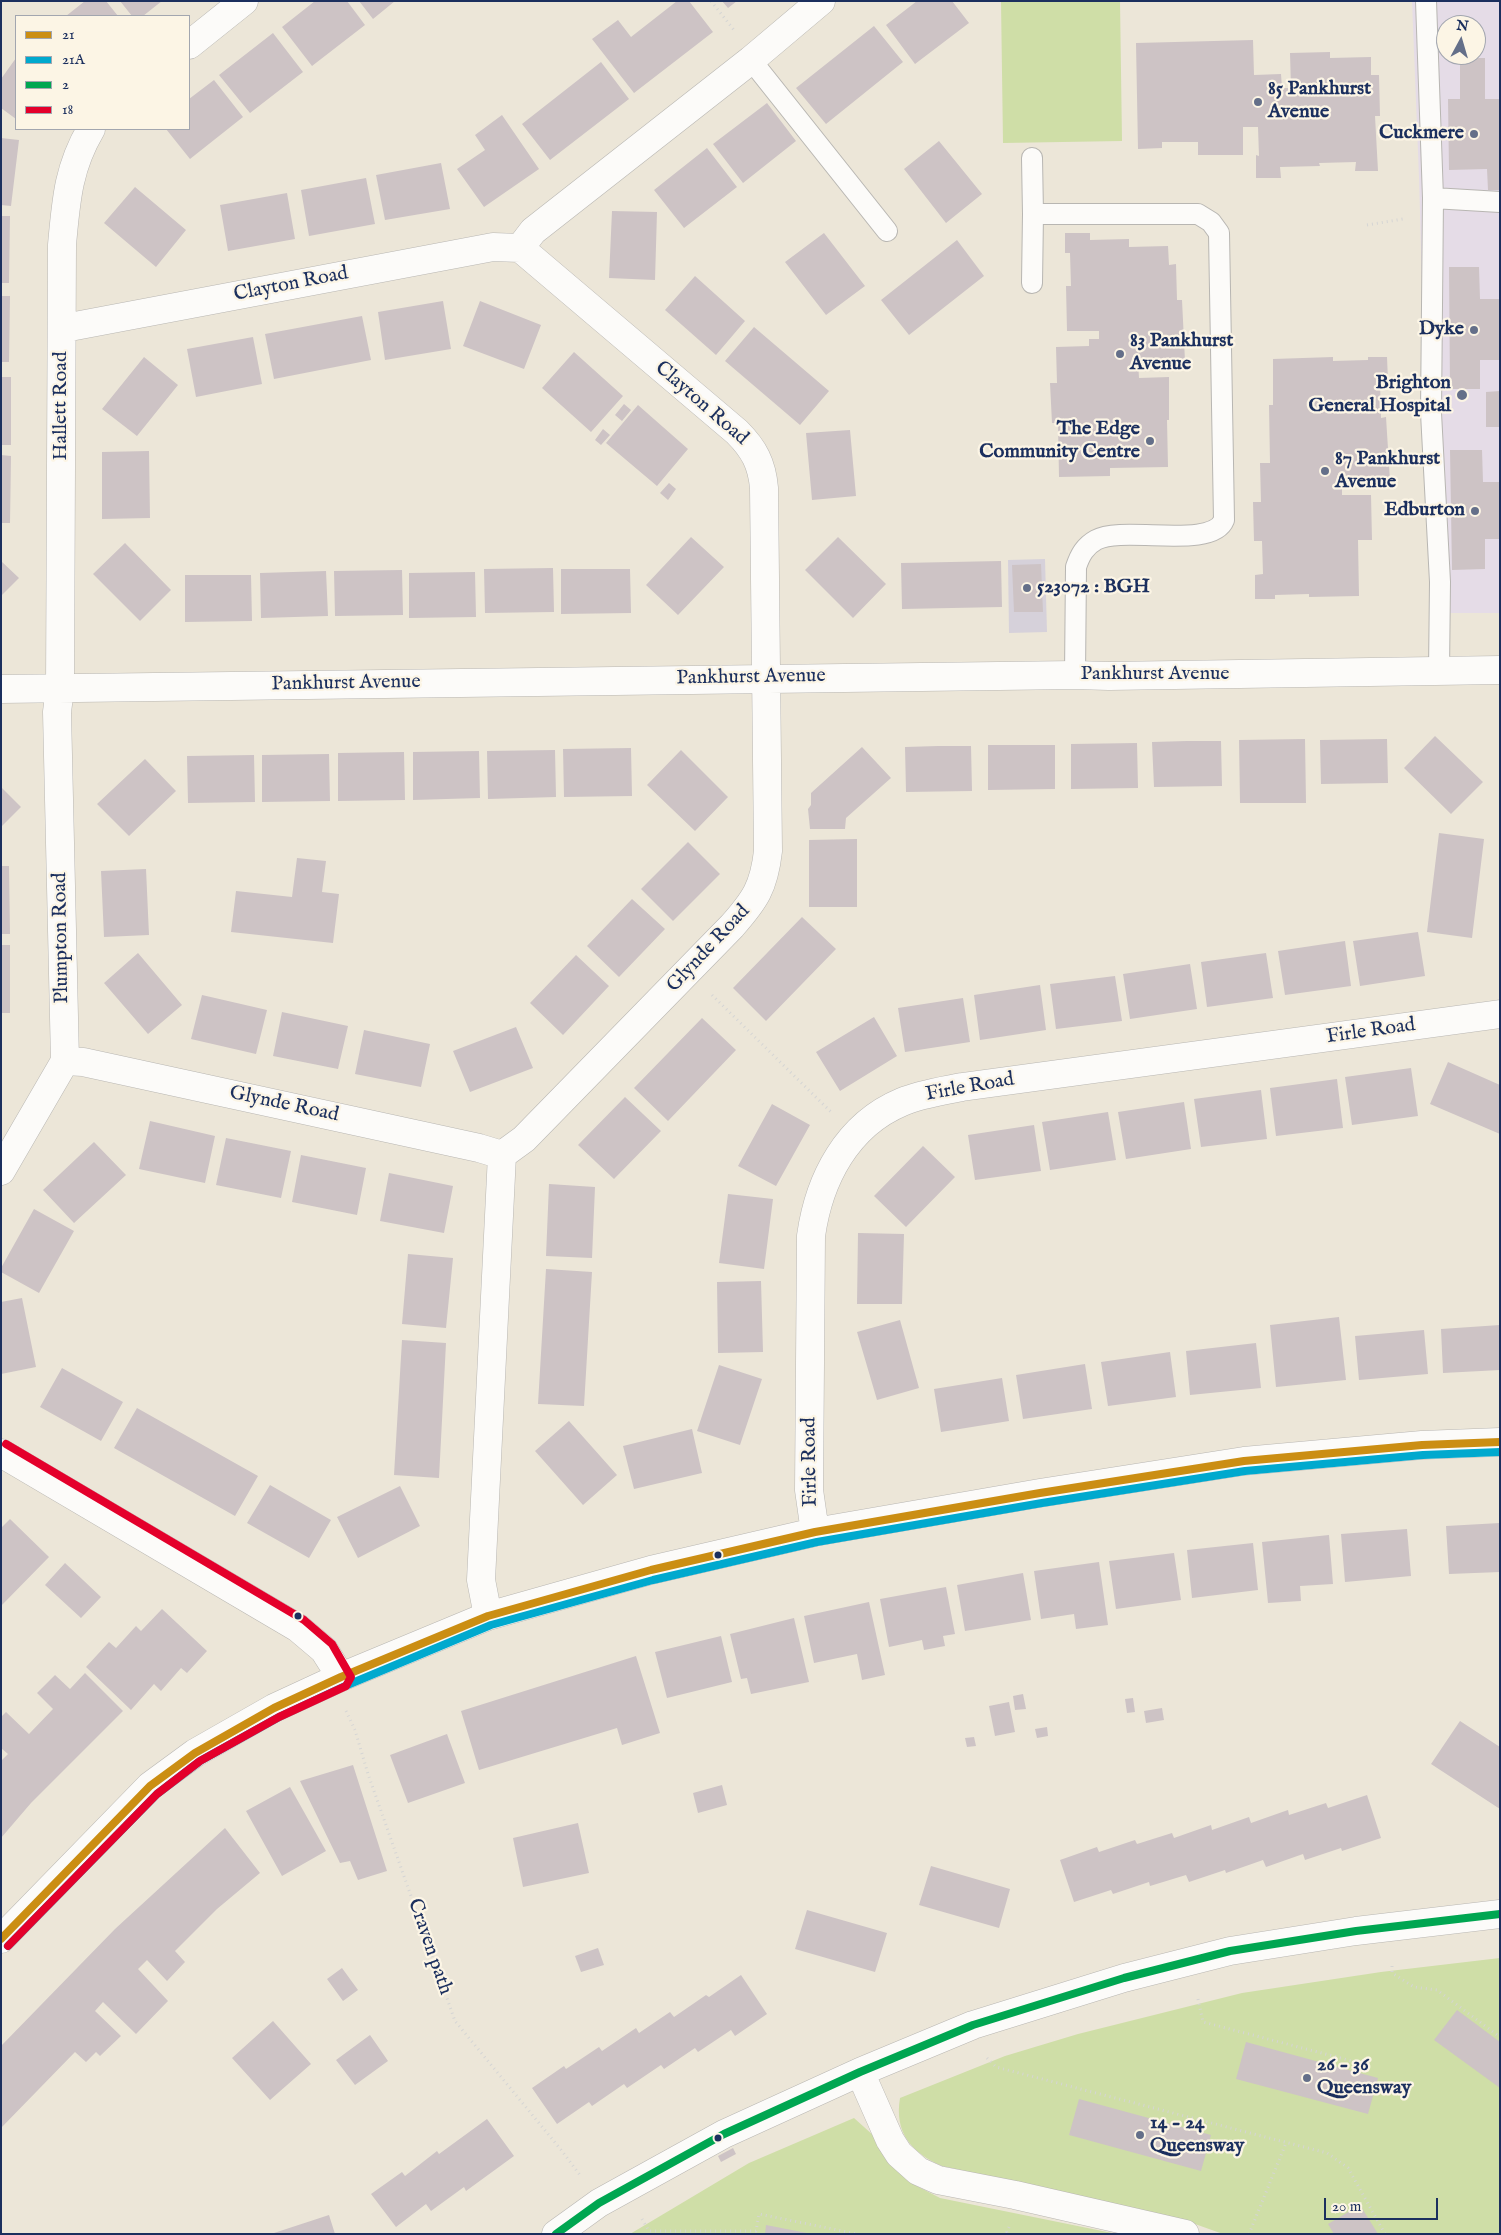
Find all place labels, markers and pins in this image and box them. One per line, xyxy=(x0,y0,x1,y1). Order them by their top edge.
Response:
place label: 85 Pankhurst Avenue xyxy=(1268,78,1371,125)
marker: 85 Pankhurst Avenue xyxy=(1252,96,1264,108)
place label: Cuckmere xyxy=(1379,122,1464,146)
marker: Cuckmere xyxy=(1468,128,1480,140)
place label: Dyke xyxy=(1419,318,1464,342)
marker: Dyke xyxy=(1468,324,1480,336)
place label: 83 Pankhurst Avenue xyxy=(1130,330,1233,377)
marker: 83 Pankhurst Avenue xyxy=(1114,348,1126,360)
place label: Brighton General Hospital xyxy=(1309,372,1451,419)
marker: Brighton General Hospital xyxy=(1455,388,1469,402)
place label: The Edge Community Centre xyxy=(979,418,1140,465)
marker: The Edge Community Centre xyxy=(1144,435,1156,447)
place label: 87 Pankhurst Avenue xyxy=(1335,448,1440,495)
marker: 87 Pankhurst Avenue xyxy=(1319,465,1331,477)
place label: Edburton xyxy=(1384,499,1465,523)
marker: Edburton xyxy=(1469,505,1481,517)
place label: 523072 : BGH xyxy=(1037,576,1150,600)
marker: 523072 : BGH xyxy=(1021,582,1033,594)
unlabelled marker xyxy=(713,1550,723,1560)
unlabelled marker xyxy=(293,1611,303,1621)
place label: 26 - 36 Queensway xyxy=(1317,2054,1411,2101)
marker: 26 - 36 Queensway xyxy=(1301,2072,1313,2084)
place label: 14 - 24 Queensway xyxy=(1150,2112,1244,2159)
marker: 14 - 24 Queensway xyxy=(1134,2129,1146,2141)
unlabelled marker xyxy=(713,2133,723,2143)

